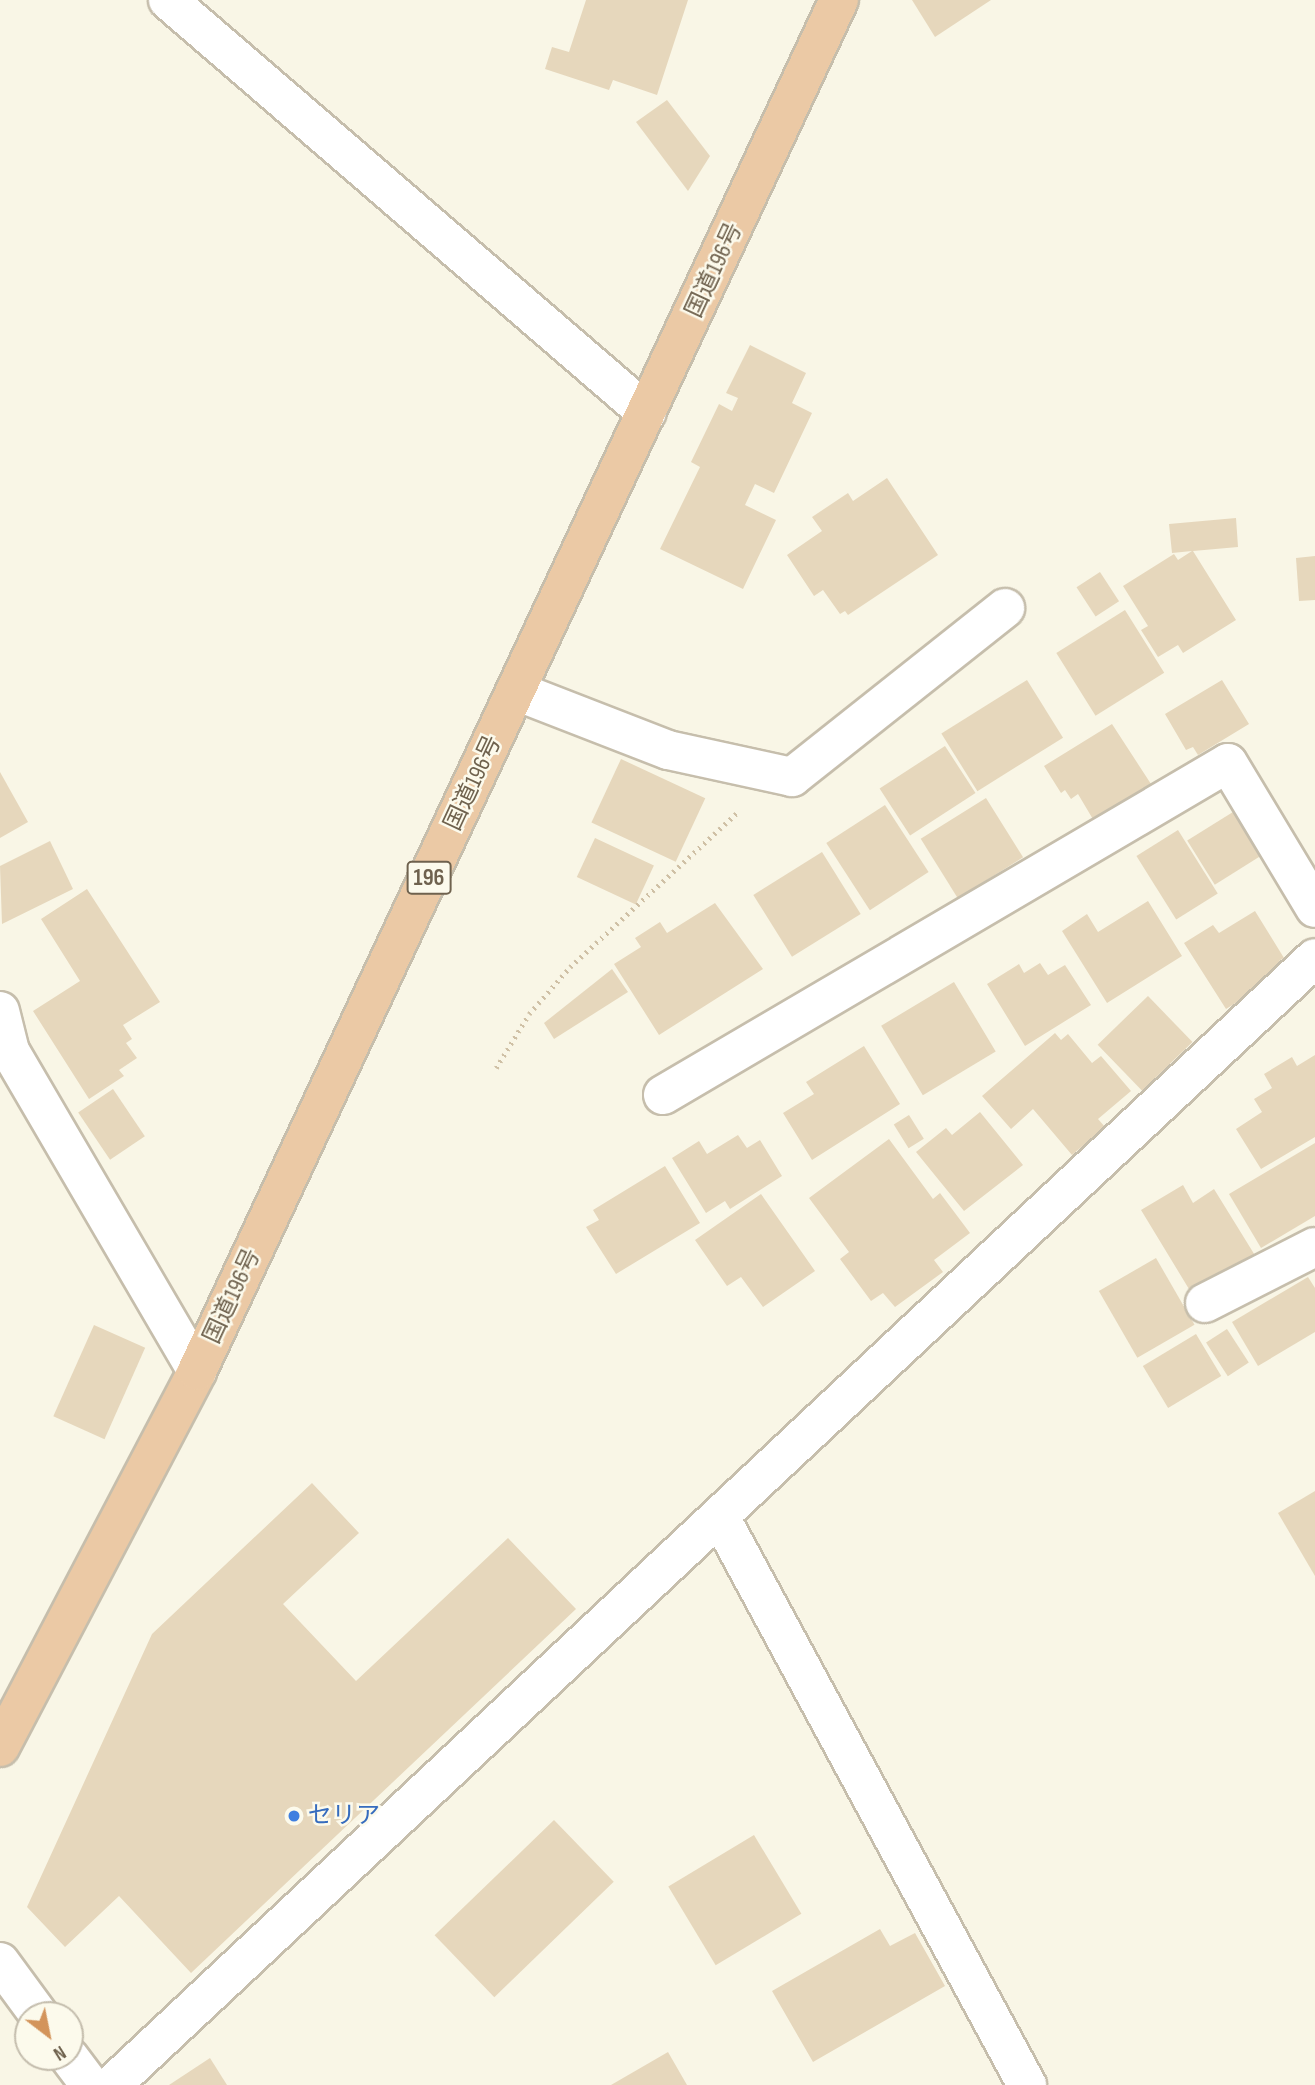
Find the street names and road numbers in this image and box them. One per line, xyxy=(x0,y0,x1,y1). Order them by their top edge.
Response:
street label: 国道196号 xyxy=(679,218,749,322)
street label: 国道196号 xyxy=(438,731,508,835)
road number: 196 xyxy=(406,858,452,898)
street label: 国道196号 xyxy=(197,1244,267,1348)

